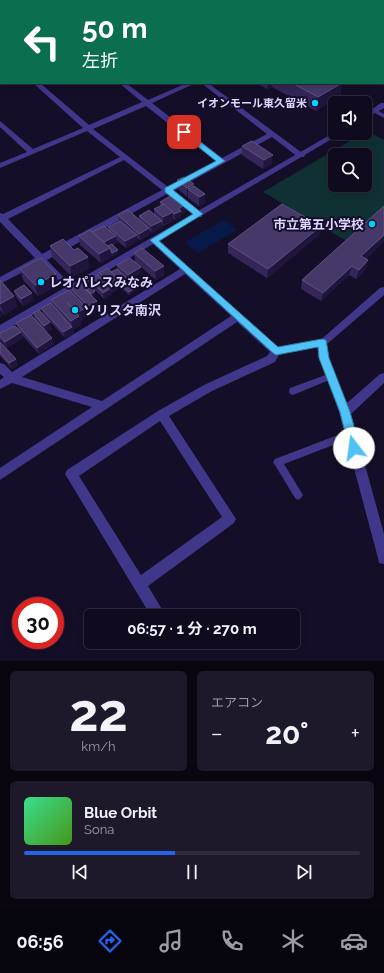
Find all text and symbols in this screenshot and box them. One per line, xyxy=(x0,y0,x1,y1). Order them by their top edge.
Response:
text: 50 m xyxy=(82,12,148,45)
icon: left xyxy=(16,16,68,68)
text: 左折 xyxy=(82,50,118,71)
map controls xyxy=(328,96,372,192)
button: sound xyxy=(328,96,372,140)
place label: イオンモール東久留米 xyxy=(197,97,307,110)
marker: イオンモール東久留米 xyxy=(310,98,320,108)
pin xyxy=(167,115,201,149)
icon: arrive xyxy=(173,121,195,143)
button: search xyxy=(328,148,372,192)
place label: 市立第五小学校 xyxy=(273,217,364,232)
marker: 市立第五小学校 xyxy=(367,219,377,229)
place label: レオパレスみなみ xyxy=(49,275,153,290)
marker: レオパレスみなみ xyxy=(36,277,46,287)
place label: ソリスタ南沢 xyxy=(83,303,161,318)
marker: ソリスタ南沢 xyxy=(70,305,80,315)
position arrow xyxy=(333,427,375,469)
speed limit sign: 30 xyxy=(12,597,64,649)
text: 06:57 · 1 分 · 270 m xyxy=(127,620,257,638)
text: 22 xyxy=(69,682,128,743)
text: エアコン xyxy=(211,695,263,710)
text: 20° xyxy=(265,716,309,751)
text: − xyxy=(211,720,223,746)
text: + xyxy=(351,720,360,746)
text: km/h xyxy=(81,739,116,754)
text: Blue Orbit xyxy=(84,804,157,822)
text: Sona xyxy=(84,822,114,837)
icon: previous xyxy=(69,861,91,883)
icon: pause xyxy=(181,861,203,883)
icon: next xyxy=(293,861,315,883)
icon: directions xyxy=(96,927,124,955)
icon: music xyxy=(157,927,185,955)
icon: phone xyxy=(218,927,246,955)
icon: climate xyxy=(279,927,307,955)
icon: car xyxy=(340,927,368,955)
text: 06:56 xyxy=(16,931,64,952)

